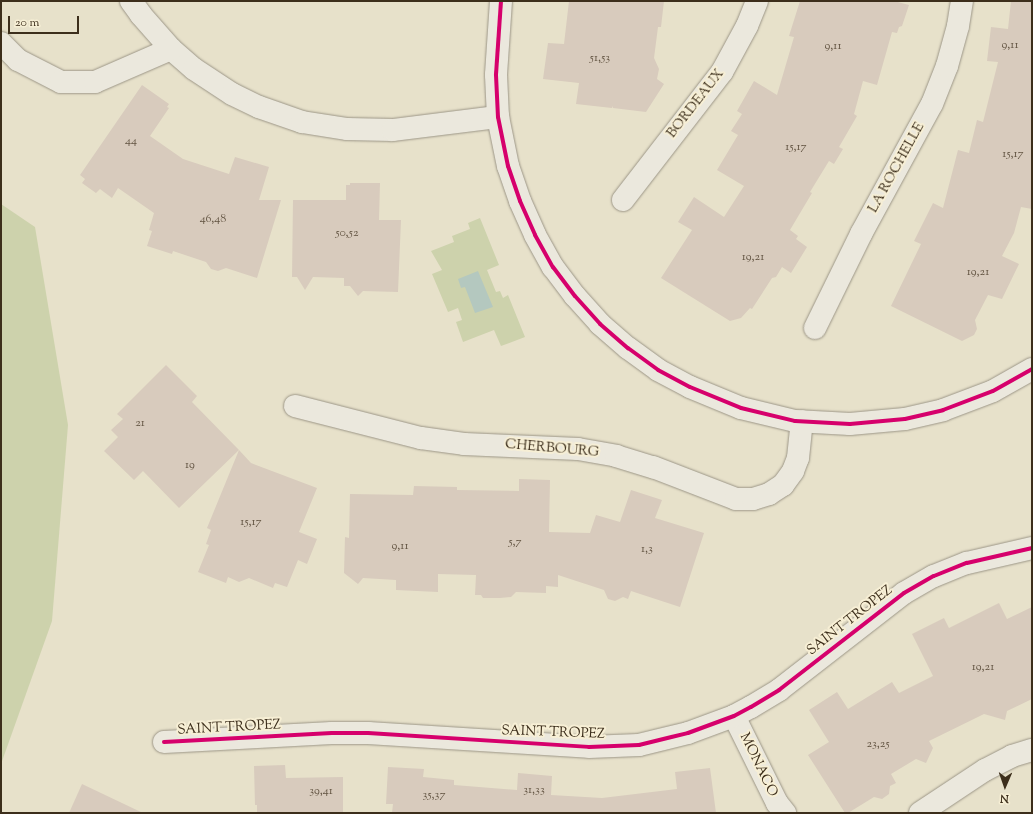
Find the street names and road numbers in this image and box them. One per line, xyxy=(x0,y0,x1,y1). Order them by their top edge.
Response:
street label: BORDEAUX xyxy=(664,66,728,142)
street label: LA ROCHELLE xyxy=(865,120,929,216)
street label: CHERBOURG xyxy=(504,437,600,461)
street label: SAINT TROPEZ xyxy=(804,583,896,659)
street label: SAINT TROPEZ xyxy=(177,717,281,739)
street label: SAINT TROPEZ xyxy=(501,723,605,743)
street label: MONACO xyxy=(735,730,781,800)

